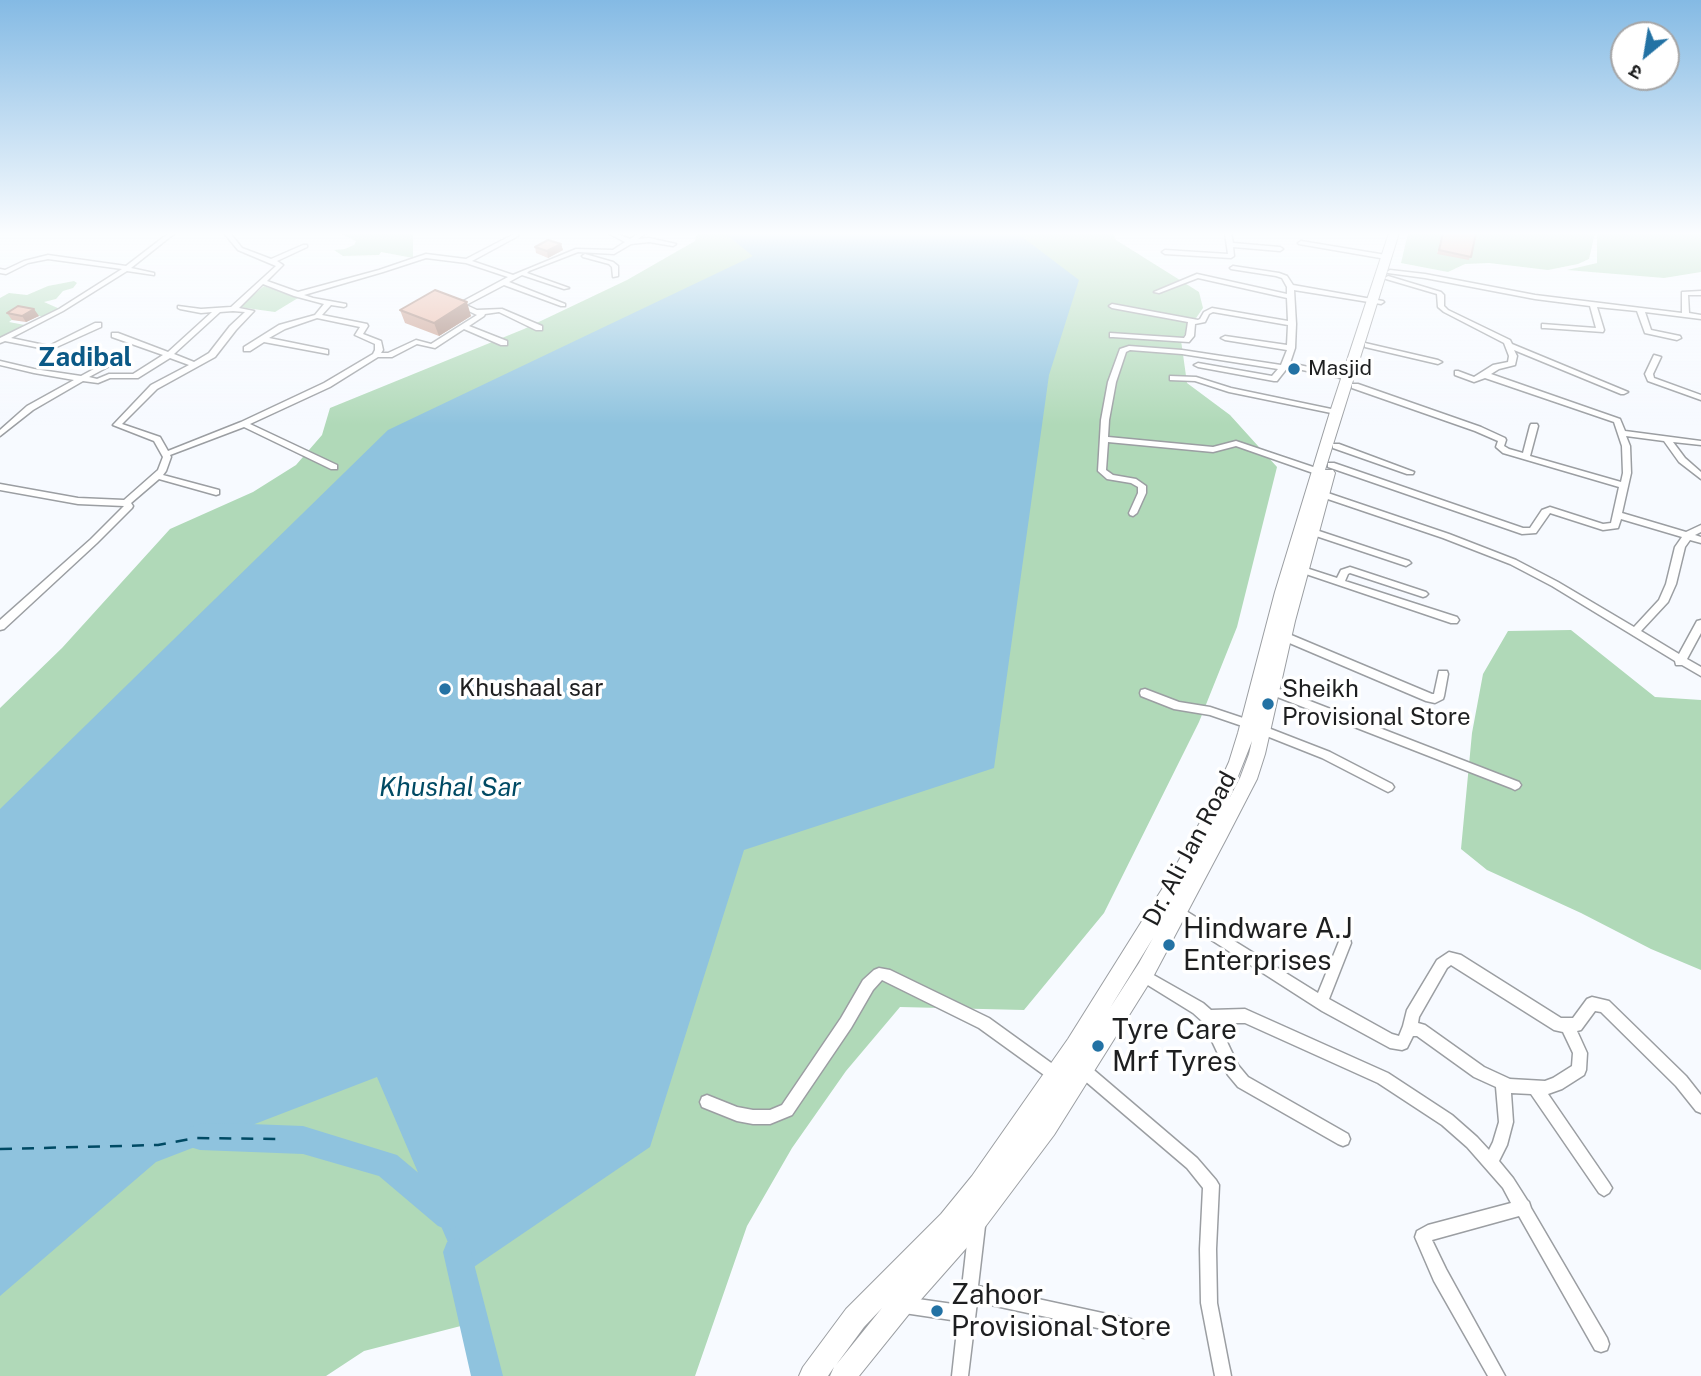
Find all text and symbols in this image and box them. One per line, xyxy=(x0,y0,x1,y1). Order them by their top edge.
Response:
north arrow xyxy=(1610,21,1680,91)
text: उ xyxy=(1625,60,1646,85)
district label: Zadibal xyxy=(38,342,132,374)
place label: Masjid xyxy=(1308,356,1372,382)
marker: Masjid xyxy=(1286,361,1302,377)
place label: Khushaal sar xyxy=(459,675,604,703)
place label: Sheikh Provisional Store xyxy=(1282,676,1471,732)
marker: Khushaal sar xyxy=(437,681,453,697)
marker: Sheikh Provisional Store xyxy=(1260,696,1276,712)
street label: Dr. Ali Jan Road xyxy=(1137,767,1243,931)
water label: Khushal Sar xyxy=(379,772,521,804)
place label: Hindware A.J Enterprises xyxy=(1183,912,1353,978)
marker: Hindware A.J Enterprises xyxy=(1161,937,1177,953)
place label: Tyre Care Mrf Tyres xyxy=(1112,1013,1237,1079)
marker: Tyre Care Mrf Tyres xyxy=(1090,1038,1106,1054)
place label: Zahoor Provisional Store xyxy=(951,1278,1171,1344)
marker: Zahoor Provisional Store xyxy=(929,1303,945,1319)

